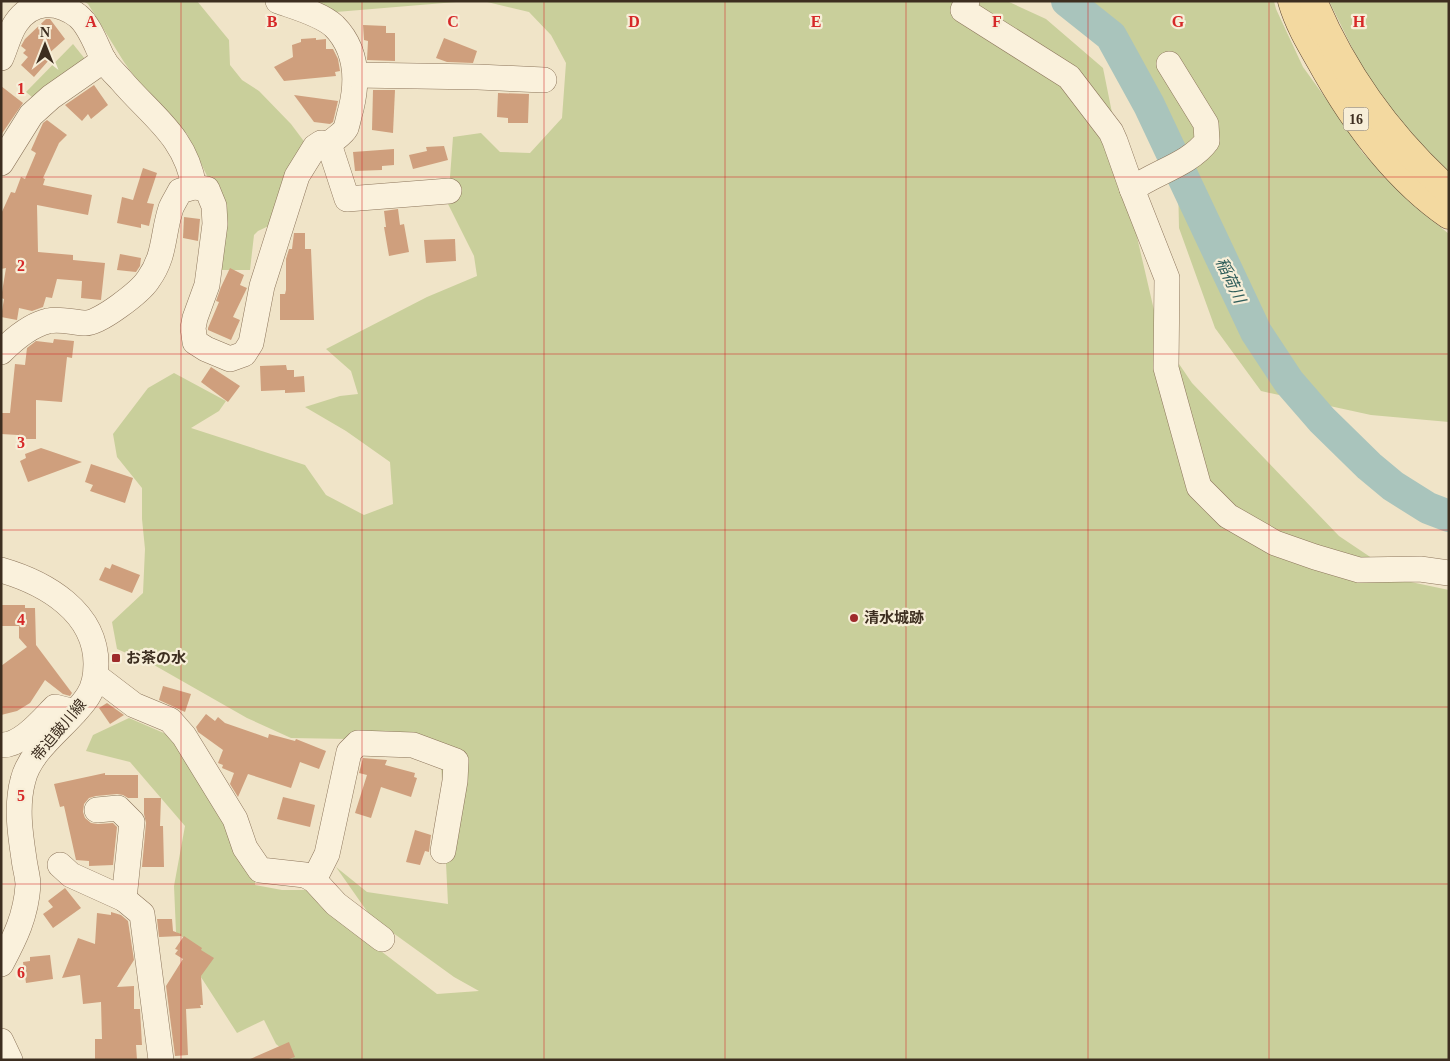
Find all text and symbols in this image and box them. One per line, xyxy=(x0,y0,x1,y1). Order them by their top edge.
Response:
text: A xyxy=(85,13,97,30)
text: B xyxy=(267,13,278,30)
text: C xyxy=(447,13,459,30)
text: D xyxy=(628,13,640,30)
text: E xyxy=(811,13,821,30)
text: F xyxy=(992,13,1002,30)
text: G xyxy=(1172,13,1185,30)
text: H xyxy=(1353,13,1366,30)
north arrow xyxy=(20,20,70,70)
text: N xyxy=(40,25,50,40)
text: 1 xyxy=(17,80,25,97)
road number: 16 xyxy=(1344,108,1368,130)
water label: 稲荷川 xyxy=(1213,255,1249,307)
text: 2 xyxy=(17,257,25,274)
text: 3 xyxy=(17,434,25,451)
place label: 清水城跡 xyxy=(864,609,924,626)
text: 4 xyxy=(17,611,25,628)
marker: 清水城跡 xyxy=(848,612,860,624)
place label: お茶の水 xyxy=(126,650,186,666)
marker: お茶の水 xyxy=(110,652,122,664)
street label: 帯迫皷川線 xyxy=(29,696,89,764)
text: 5 xyxy=(17,787,25,804)
text: 6 xyxy=(17,964,25,981)

